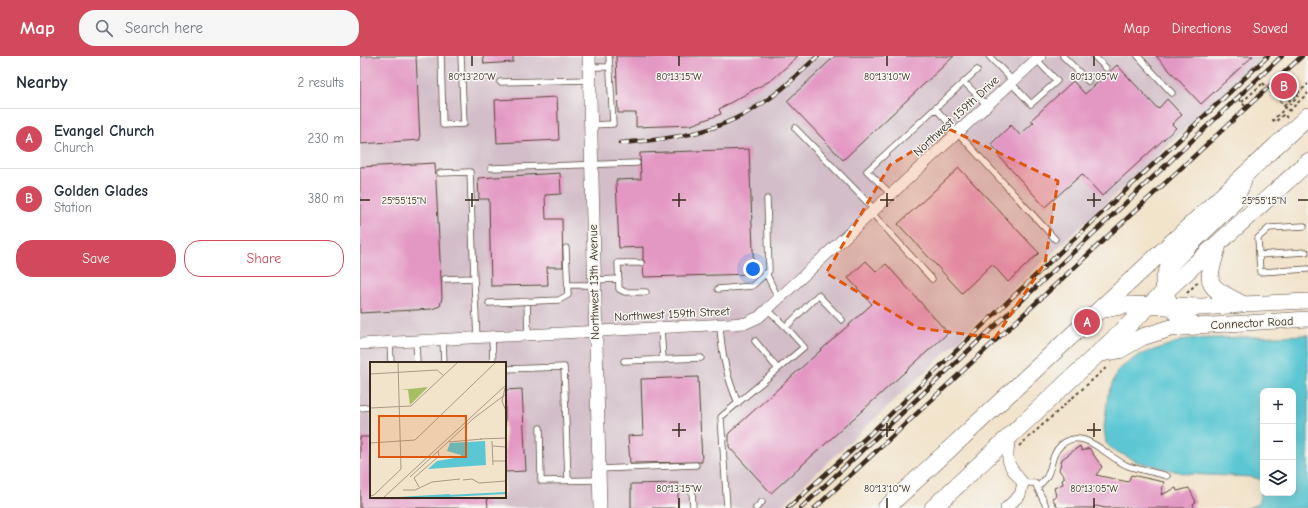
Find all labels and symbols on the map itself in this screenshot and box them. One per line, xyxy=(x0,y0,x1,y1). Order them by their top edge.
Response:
text: 80°13'20"W xyxy=(448,71,496,83)
text: 80°13'15"W xyxy=(656,71,702,83)
text: 80°13'10"W xyxy=(864,71,910,83)
text: 80°13'05"W xyxy=(1070,71,1118,83)
pin: B xyxy=(1271,71,1297,101)
street label: Northwest 159th Drive xyxy=(910,73,1002,159)
text: 25°55'15"N xyxy=(382,195,426,207)
text: 25°55'15"N xyxy=(1242,195,1286,207)
street label: Northwest 13th Avenue xyxy=(586,224,602,340)
your location xyxy=(743,259,763,279)
street label: Northwest 159th Street xyxy=(614,304,731,324)
pin: A xyxy=(1074,307,1100,337)
street label: Connector Road xyxy=(1210,314,1294,332)
inset map xyxy=(370,362,506,498)
text: 80°13'15"W xyxy=(656,483,702,495)
text: 80°13'10"W xyxy=(864,483,910,495)
text: 80°13'05"W xyxy=(1070,483,1118,495)

